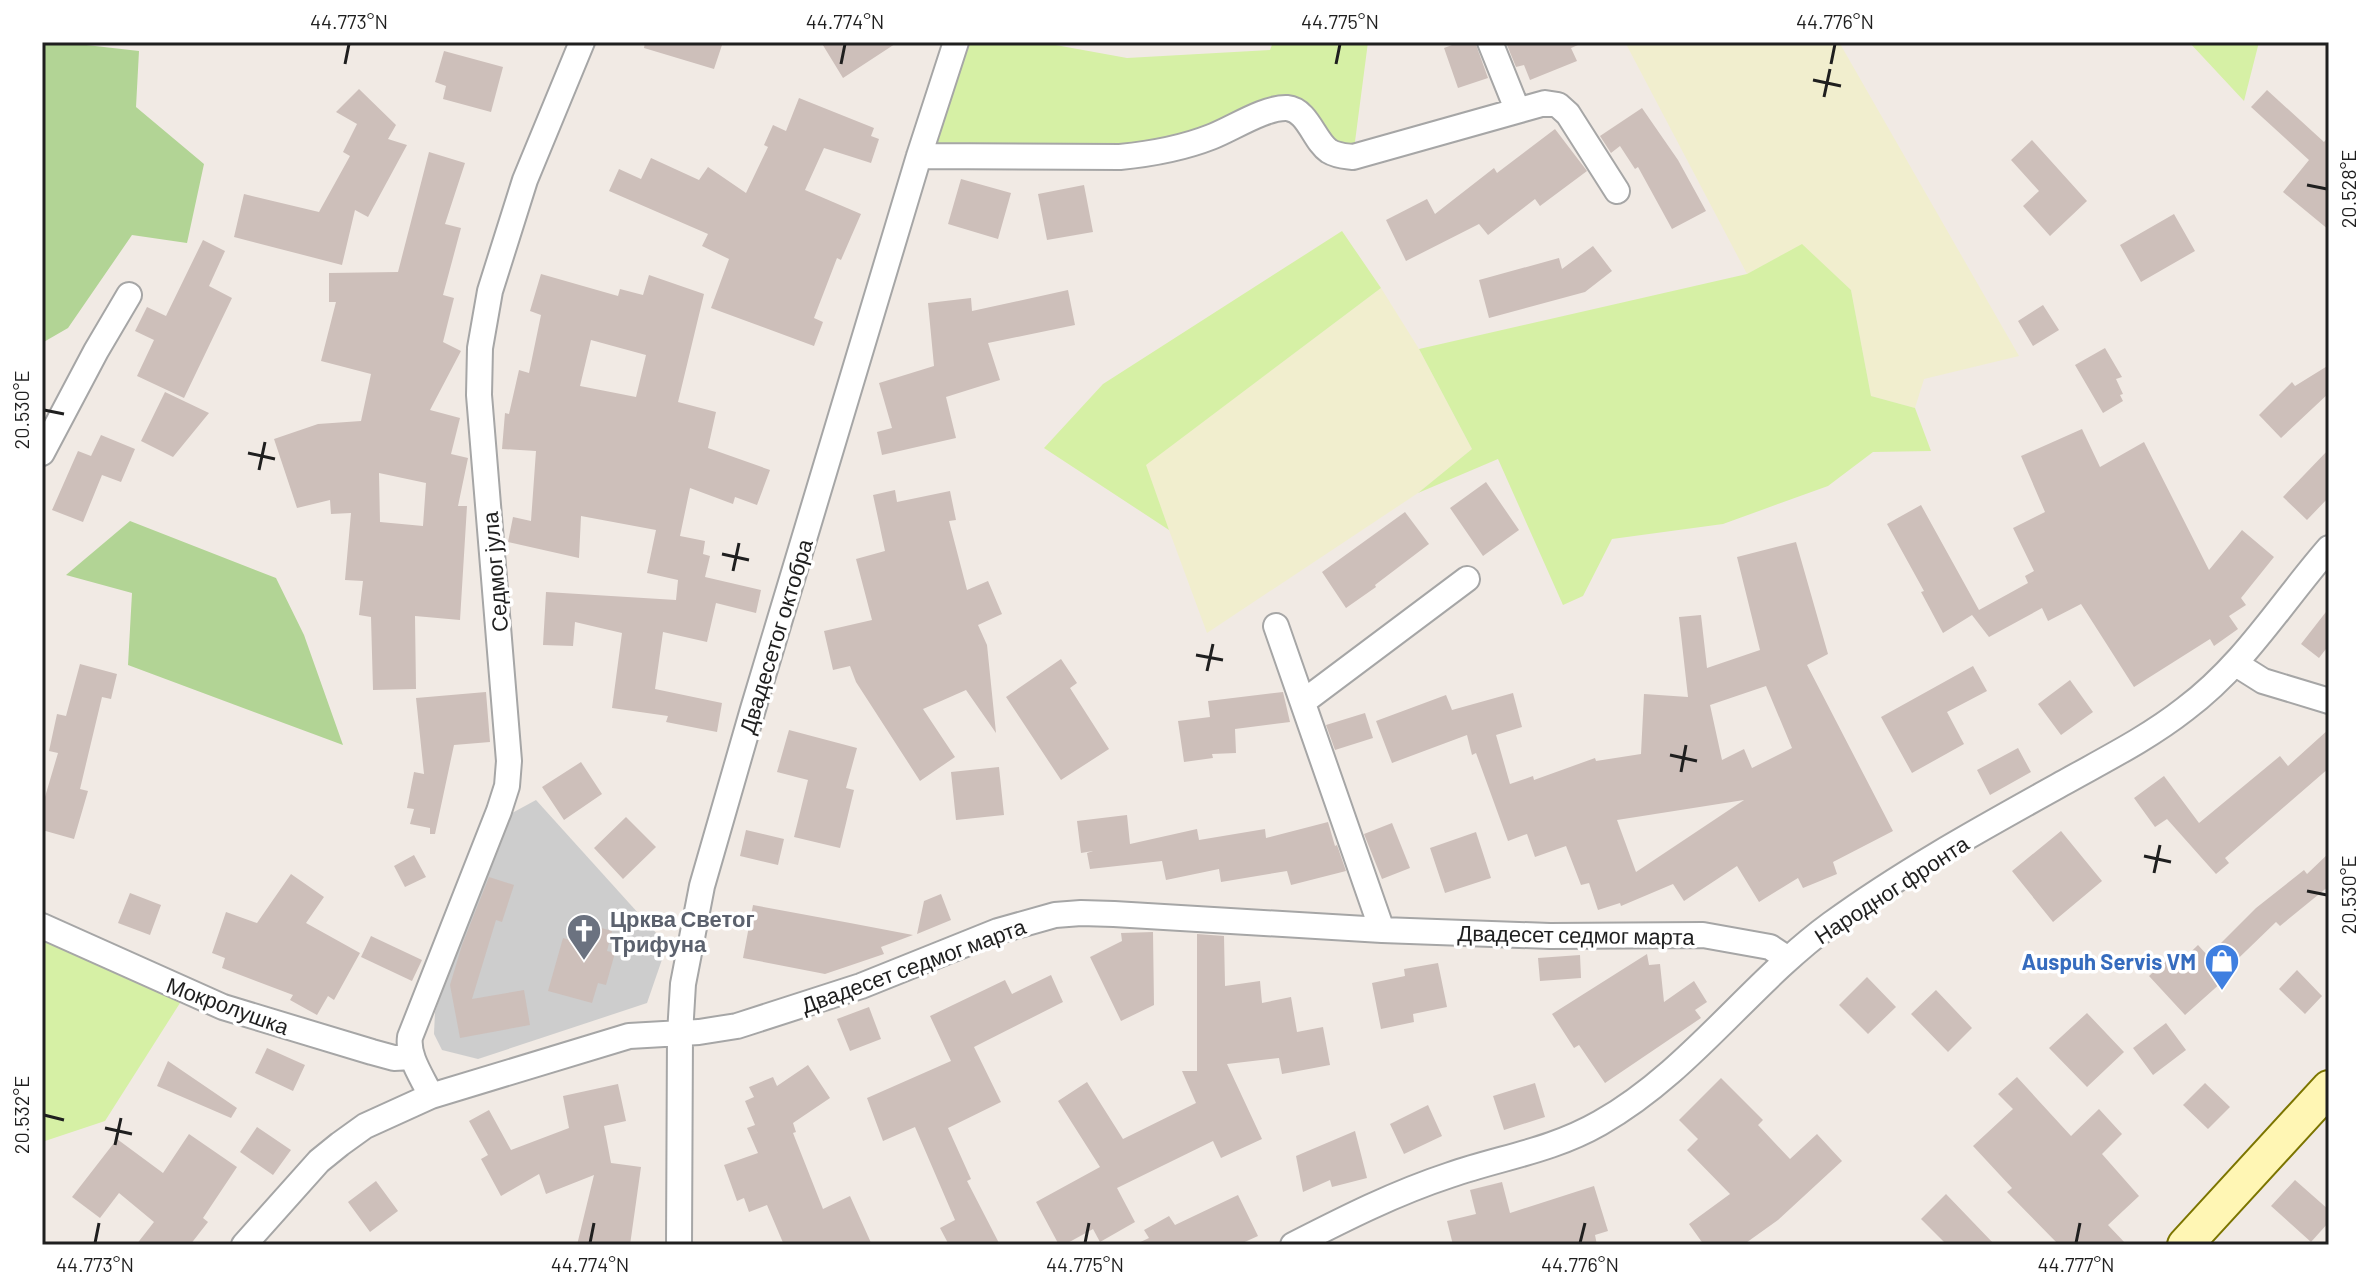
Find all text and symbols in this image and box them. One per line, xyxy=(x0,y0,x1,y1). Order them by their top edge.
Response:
text: 44.773°N xyxy=(310,9,388,33)
text: 44.774°N xyxy=(806,9,884,33)
text: 44.775°N xyxy=(1301,9,1379,33)
text: 44.776°N xyxy=(1796,9,1874,33)
text: 20.528°E xyxy=(2336,150,2360,228)
text: 20.530°E xyxy=(9,370,33,450)
street label: Седмог јула xyxy=(476,510,513,633)
street label: Двадесетог октобра xyxy=(733,535,818,737)
street label: Народног фронта xyxy=(1809,829,1974,949)
text: 20.530°E xyxy=(2336,855,2360,935)
place label: Црква Светог Трифуна xyxy=(610,905,755,957)
church icon: Црква Светог Трифуна xyxy=(565,912,603,962)
street label: Двадесет седмог марта xyxy=(797,912,1030,1019)
street label: Двадесет седмог марта xyxy=(1457,919,1696,950)
shop icon: Auspuh Servis VM xyxy=(2203,942,2241,992)
place label: Auspuh Servis VM xyxy=(2022,948,2196,974)
street label: Мокролушка xyxy=(163,971,293,1040)
text: 20.532°E xyxy=(9,1076,33,1154)
text: 44.773°N xyxy=(56,1252,134,1276)
text: 44.774°N xyxy=(551,1252,629,1276)
text: 44.775°N xyxy=(1046,1252,1124,1276)
text: 44.776°N xyxy=(1541,1252,1619,1276)
text: 44.777°N xyxy=(2037,1252,2115,1276)

